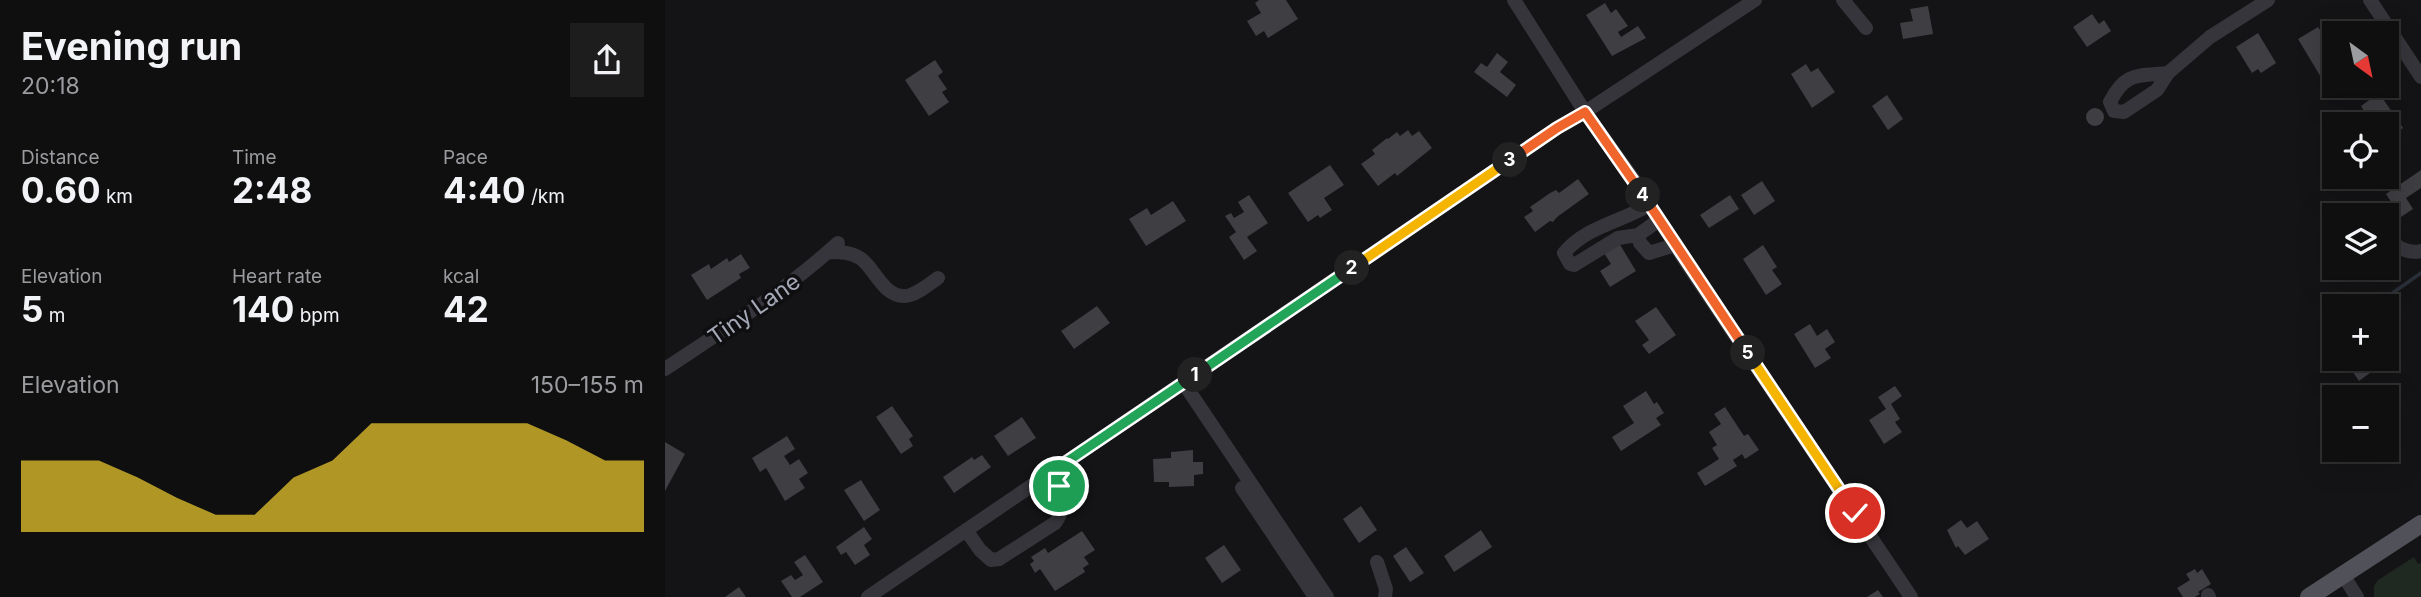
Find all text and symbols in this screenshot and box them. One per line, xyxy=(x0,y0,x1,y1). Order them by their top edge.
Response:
north arrow xyxy=(2322,21,2399,98)
map controls xyxy=(2322,21,2399,462)
text: Evening run xyxy=(21,23,242,69)
button: share xyxy=(570,23,644,97)
text: 20:18 xyxy=(21,72,80,100)
button: locate xyxy=(2322,112,2399,189)
pin: 3 xyxy=(1493,142,1527,178)
text: Distance xyxy=(21,146,99,169)
text: Time xyxy=(232,146,277,169)
text: Pace xyxy=(443,146,488,169)
text: 3 xyxy=(1503,148,1516,171)
text: 0.60 xyxy=(21,169,101,211)
text: 2:48 xyxy=(232,169,312,211)
text: 4:40 xyxy=(443,169,526,211)
pin: 4 xyxy=(1625,178,1661,212)
text: 4 xyxy=(1636,183,1649,206)
text: km xyxy=(101,185,133,208)
text: /km xyxy=(526,185,565,208)
button: layers xyxy=(2322,203,2399,280)
pin: 2 xyxy=(1335,250,1369,286)
text: 2 xyxy=(1346,256,1357,279)
text: Elevation xyxy=(21,265,102,288)
text: Heart rate xyxy=(232,265,322,288)
text: kcal xyxy=(443,265,479,288)
street label: Tiny Lane xyxy=(703,267,805,351)
text: 5 xyxy=(21,288,43,330)
text: 140 xyxy=(232,288,294,330)
text: 42 xyxy=(443,288,489,330)
button: + xyxy=(2322,294,2399,371)
text: m xyxy=(43,304,65,327)
text: bpm xyxy=(294,304,340,327)
pin: 5 xyxy=(1731,336,1765,370)
text: 5 xyxy=(1741,341,1754,364)
pin: 1 xyxy=(1177,358,1213,392)
text: 1 xyxy=(1190,363,1199,386)
text: Elevation xyxy=(21,371,120,399)
text: 150–155 m xyxy=(531,371,644,399)
button: − xyxy=(2322,385,2399,462)
pin xyxy=(1029,456,1089,516)
icon: arrive xyxy=(1040,467,1078,505)
pin xyxy=(1825,483,1885,543)
icon: check xyxy=(1836,494,1874,532)

